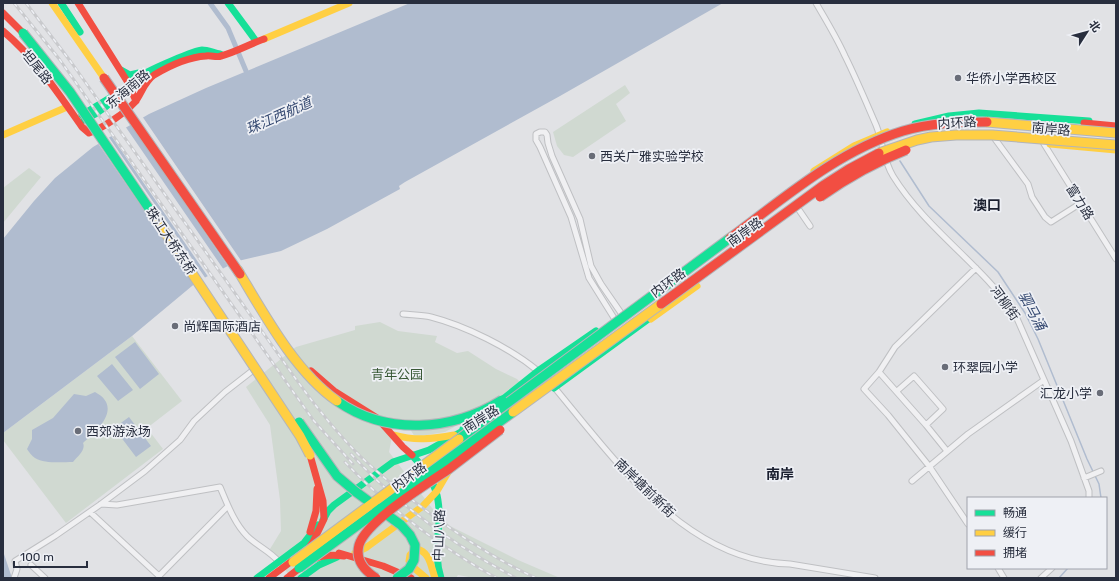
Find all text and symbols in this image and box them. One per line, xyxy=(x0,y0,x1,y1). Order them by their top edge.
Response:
north arrow xyxy=(1067,12,1107,52)
text: 北 xyxy=(1086,18,1103,35)
street label: 坦尾路 xyxy=(19,47,55,87)
street label: 东海南路 xyxy=(103,67,153,111)
place label: 华侨小学西校区 xyxy=(966,71,1057,86)
marker: 华侨小学西校区 xyxy=(953,73,963,83)
water label: 珠江西航道 xyxy=(244,93,316,138)
street label: 内环路 xyxy=(937,114,977,132)
street label: 南岸路 xyxy=(1031,120,1071,138)
place label: 西关广雅实验学校 xyxy=(600,149,704,164)
marker: 西关广雅实验学校 xyxy=(587,151,597,161)
street label: 富力路 xyxy=(1063,181,1097,223)
district label: 澳口 xyxy=(973,197,1001,214)
street label: 珠江大桥东桥 xyxy=(143,204,199,278)
street label: 南岸路 xyxy=(725,214,765,250)
street label: 内环路 xyxy=(648,265,688,301)
street label: 河柳街 xyxy=(987,283,1023,323)
water label: 驷马涌 xyxy=(1015,288,1050,335)
place label: 尚辉国际酒店 xyxy=(183,319,261,334)
marker: 尚辉国际酒店 xyxy=(170,321,180,331)
place label: 环翠园小学 xyxy=(953,360,1018,375)
marker: 环翠园小学 xyxy=(940,362,950,372)
park label: 青年公园 xyxy=(371,367,423,382)
place label: 汇龙小学 xyxy=(1040,386,1092,401)
marker: 汇龙小学 xyxy=(1095,388,1105,398)
street label: 南岸路 xyxy=(460,402,502,436)
place label: 西郊游泳场 xyxy=(86,424,151,439)
marker: 西郊游泳场 xyxy=(73,426,83,436)
street label: 南岸塘前新街 xyxy=(612,456,678,520)
street label: 内环路 xyxy=(389,459,429,495)
district label: 南岸 xyxy=(766,466,794,483)
legend xyxy=(967,497,1107,569)
text: 畅通 xyxy=(1003,506,1027,520)
street label: 中山八路 xyxy=(431,509,447,561)
text: 缓行 xyxy=(1003,526,1027,540)
scale bar xyxy=(14,543,87,569)
text: 拥堵 xyxy=(1003,546,1027,560)
text: 100 m xyxy=(20,550,54,564)

